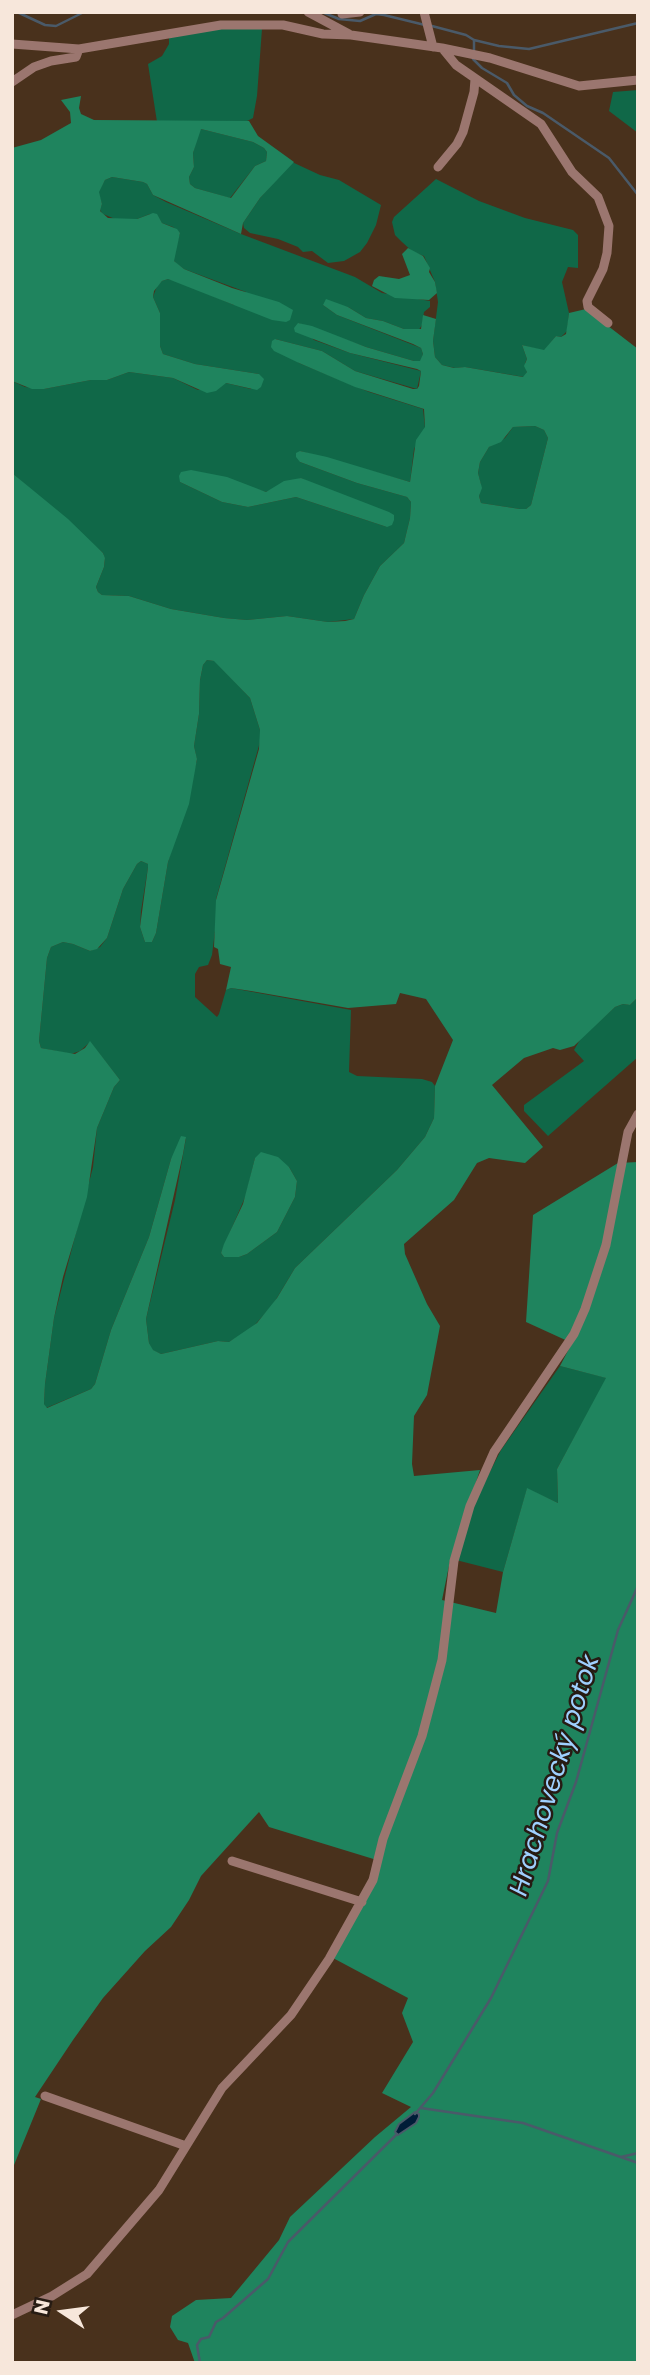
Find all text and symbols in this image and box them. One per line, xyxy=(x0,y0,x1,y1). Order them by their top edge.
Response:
water label: Hrachovecký potok xyxy=(504,1652,608,1900)
north arrow xyxy=(28,2277,98,2347)
text: N xyxy=(27,2297,57,2317)

